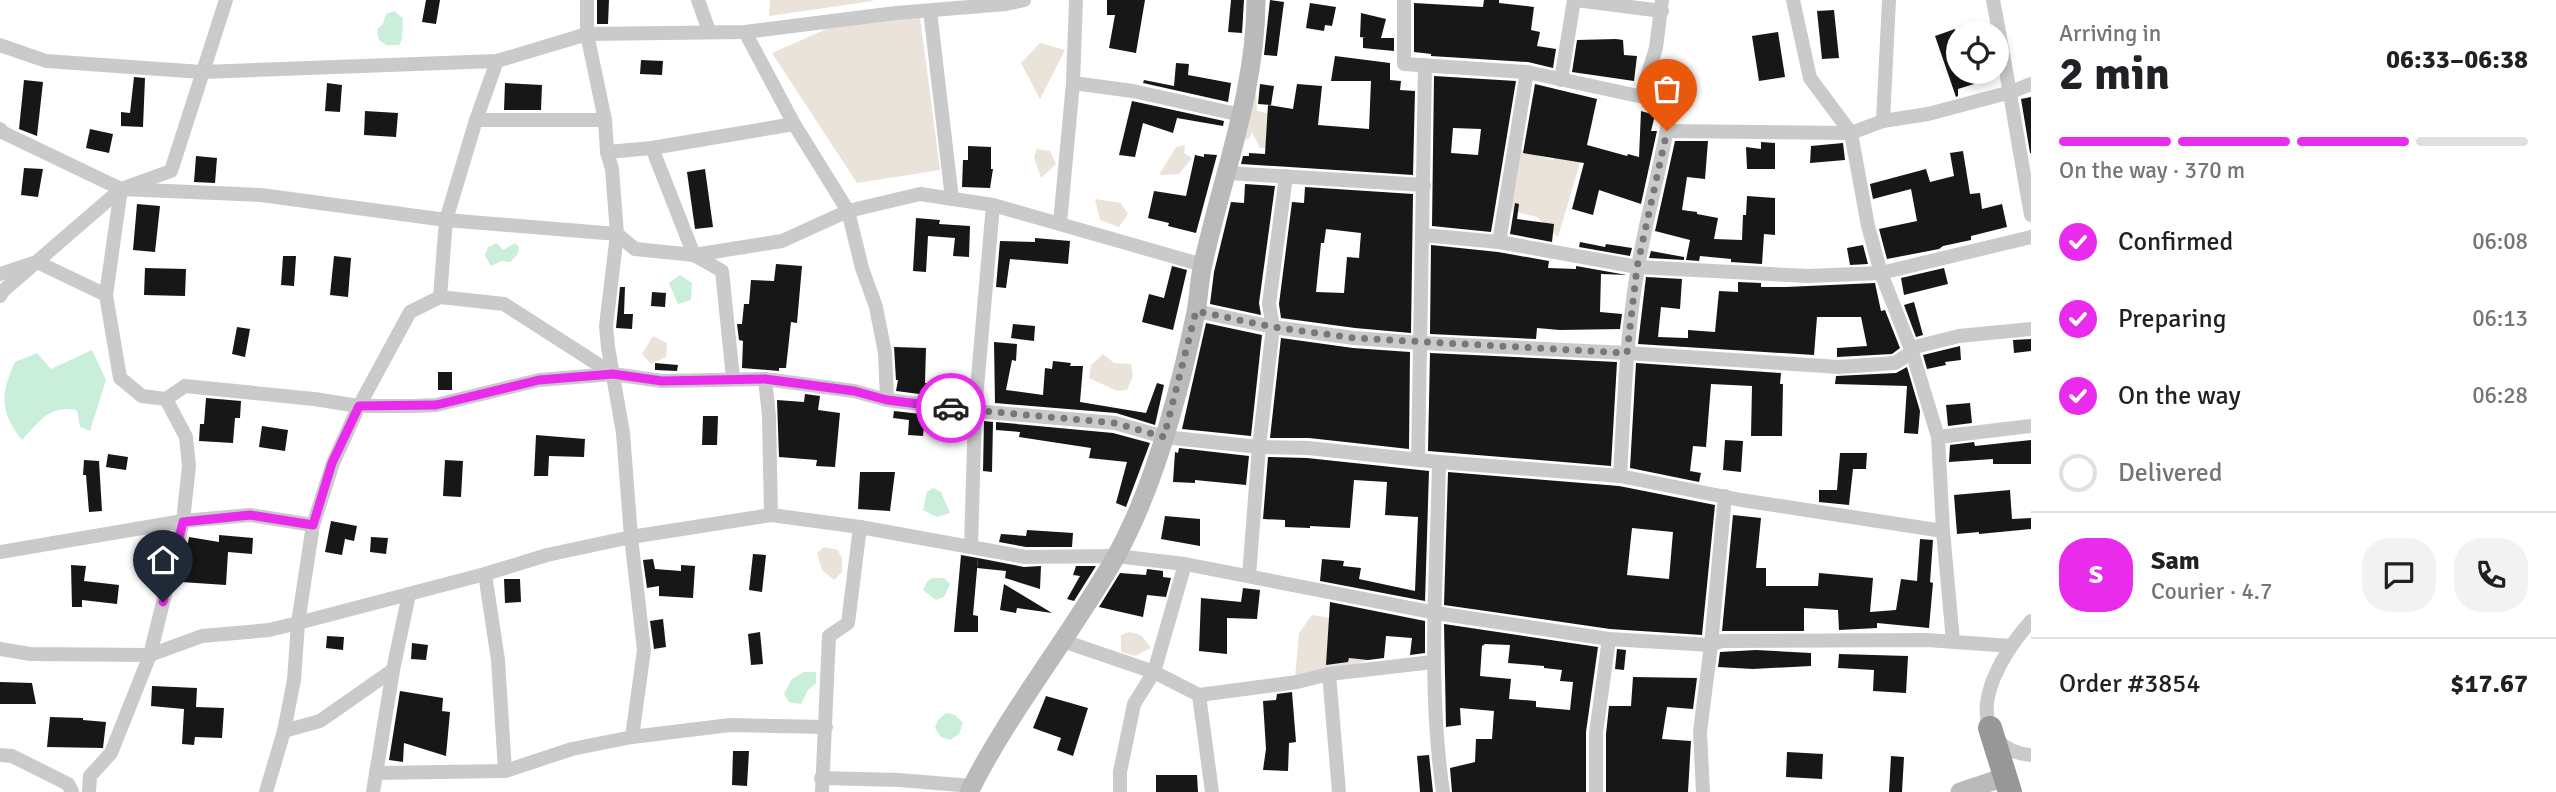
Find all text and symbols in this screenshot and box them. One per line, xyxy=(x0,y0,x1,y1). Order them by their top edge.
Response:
text: Arriving in xyxy=(2059,19,2161,48)
map controls xyxy=(1946,21,2009,84)
button: locate xyxy=(1946,21,2009,84)
text: 06:33–06:38 xyxy=(2386,44,2528,76)
text: 2 min xyxy=(2059,46,2170,102)
pin xyxy=(1637,59,1697,131)
icon: bag xyxy=(1648,70,1686,108)
text: On the way · 370 m xyxy=(2059,156,2245,185)
icon: check xyxy=(2059,223,2097,261)
text: Confirmed xyxy=(2118,226,2233,258)
text: 06:08 xyxy=(2472,227,2528,256)
icon: check xyxy=(2059,300,2097,338)
text: Preparing xyxy=(2118,303,2226,335)
text: 06:13 xyxy=(2472,304,2528,333)
courier xyxy=(916,373,986,443)
icon: check xyxy=(2059,377,2097,415)
text: On the way xyxy=(2118,380,2241,412)
text: 06:28 xyxy=(2472,381,2528,410)
icon: car xyxy=(932,389,970,427)
text: Delivered xyxy=(2118,457,2223,489)
pin xyxy=(133,530,193,602)
button: chat xyxy=(2362,538,2436,612)
button: phone xyxy=(2454,538,2528,612)
icon: home xyxy=(144,541,182,579)
text: Sam xyxy=(2151,545,2200,577)
text: S xyxy=(2089,559,2103,591)
text: Courier · 4.7 xyxy=(2151,577,2272,606)
text: Order #3854 xyxy=(2059,668,2200,700)
text: $17.67 xyxy=(2450,668,2528,700)

